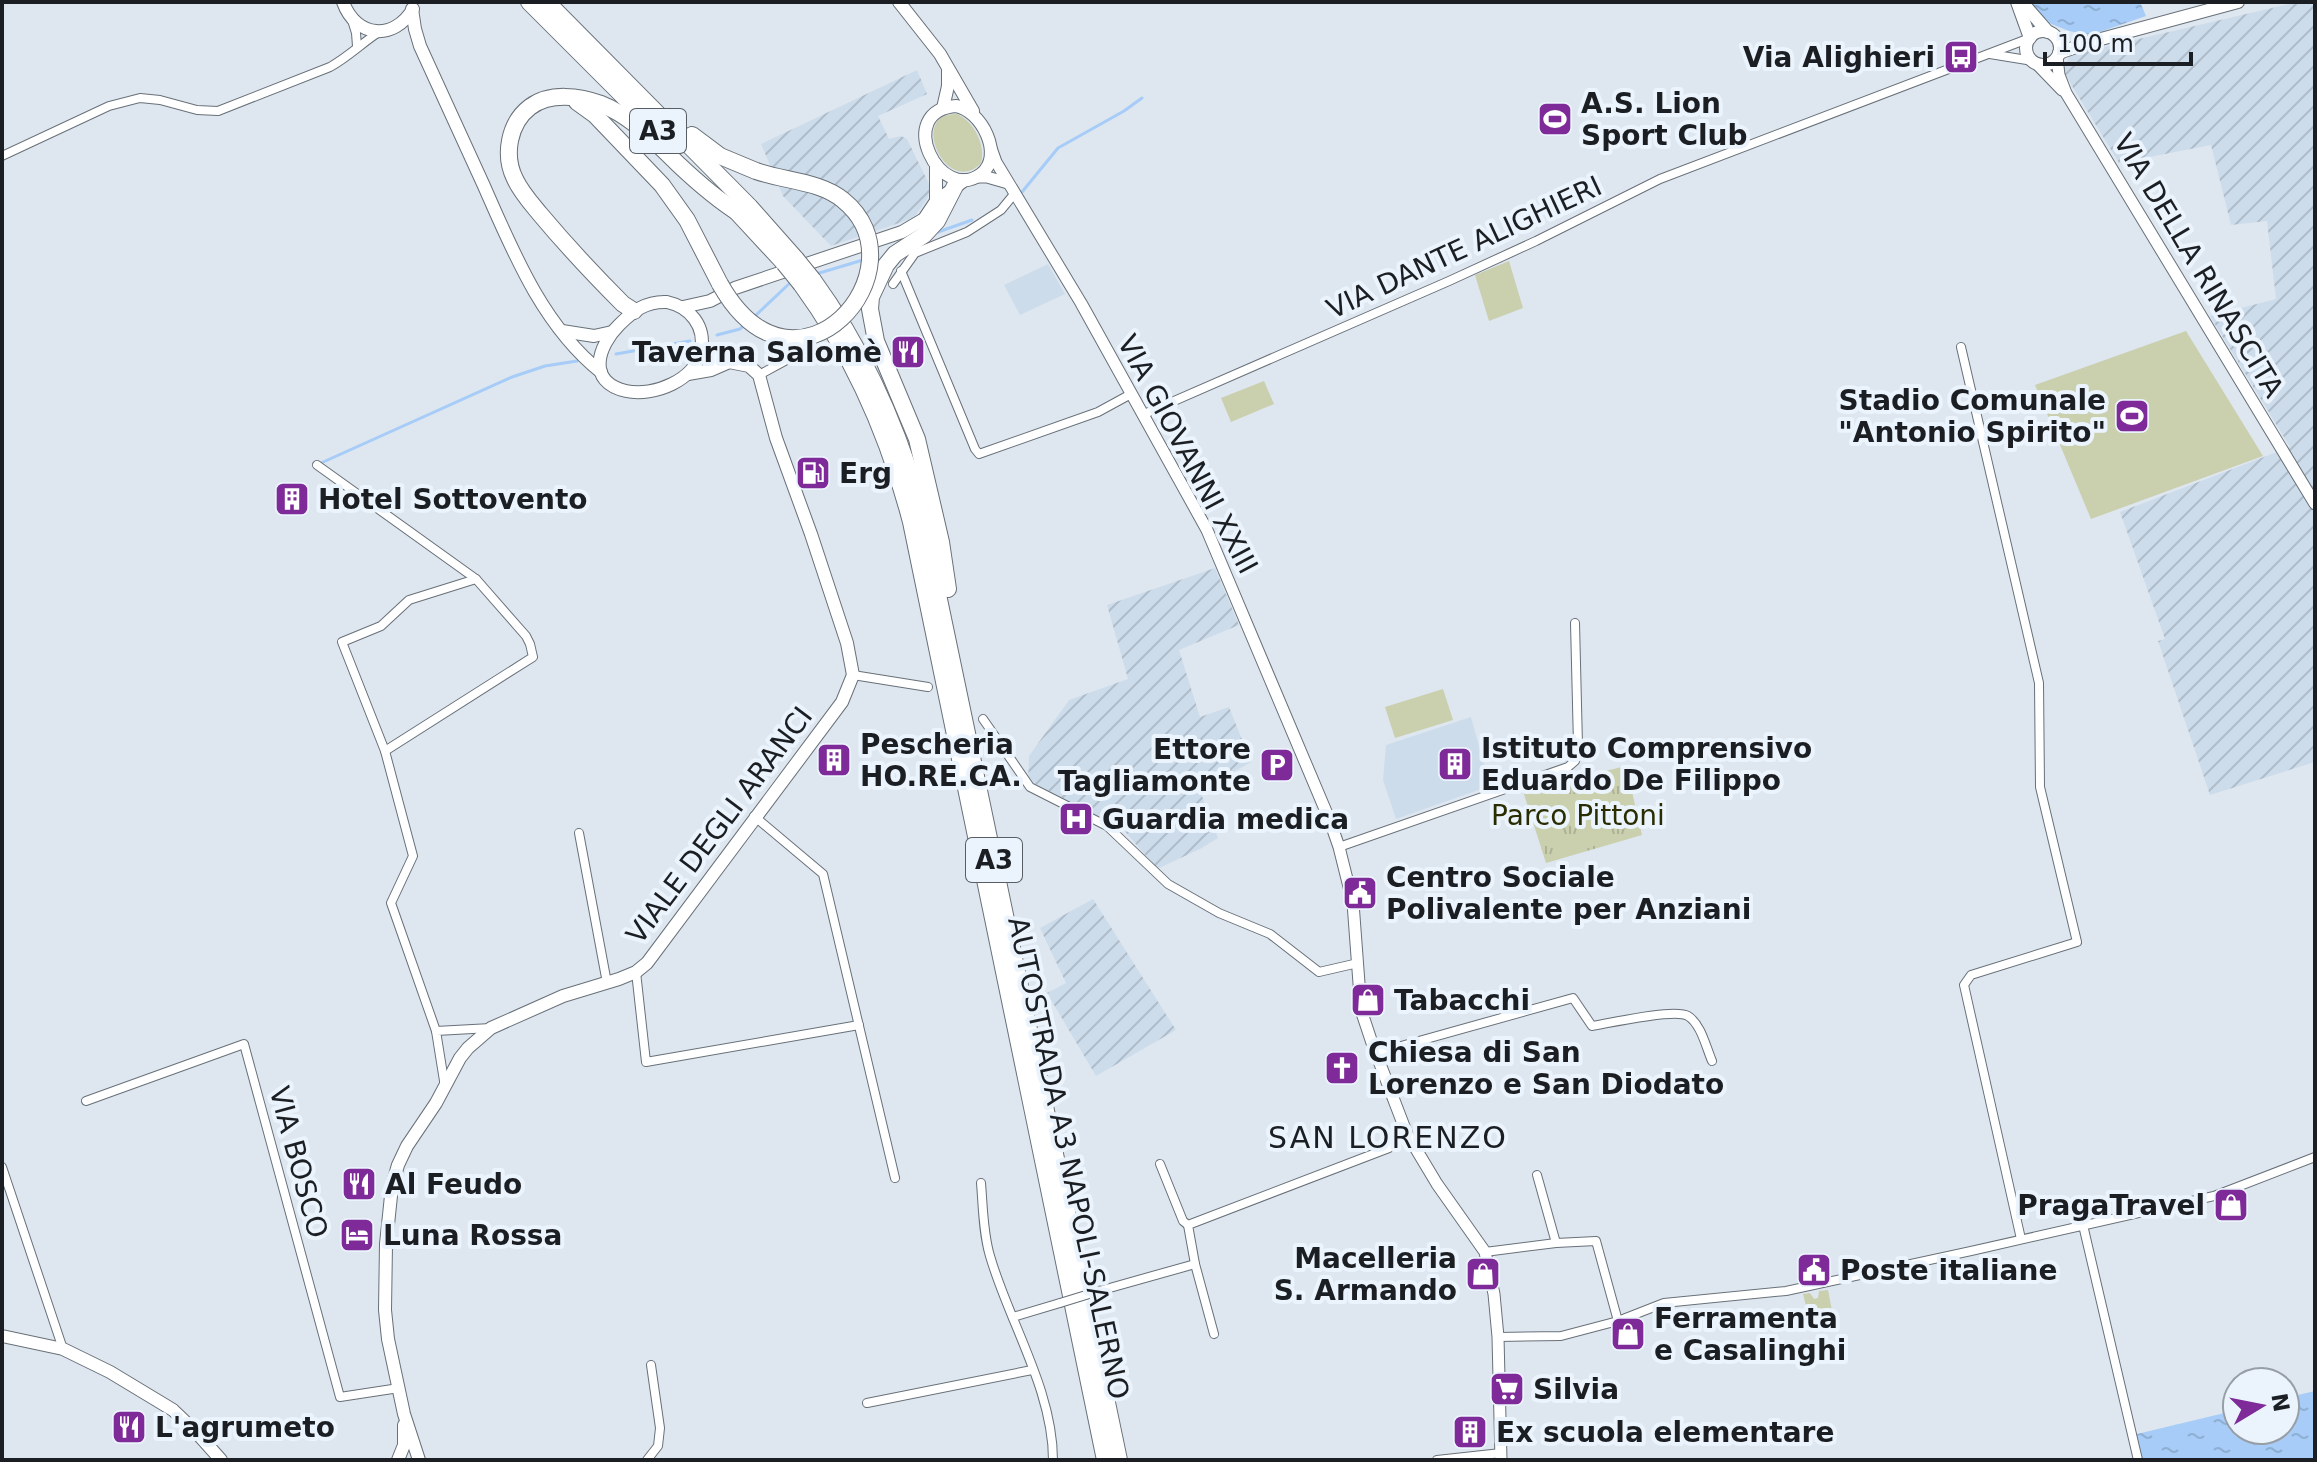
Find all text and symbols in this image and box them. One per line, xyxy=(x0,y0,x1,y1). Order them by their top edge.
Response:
scale bar xyxy=(2045,16,2191,66)
text: 100 m xyxy=(2057,30,2134,58)
bus stop icon: Via Alighieri xyxy=(1942,38,1980,76)
place label: Via Alighieri xyxy=(1743,41,1935,74)
place label: A.S. Lion Sport Club xyxy=(1581,87,1748,152)
sports icon: A.S. Lion Sport Club xyxy=(1536,100,1574,138)
road number: A3 xyxy=(630,109,686,153)
street label: VIA DELLA RINASCITA xyxy=(2107,127,2291,403)
street label: VIA DANTE ALIGHIERI xyxy=(1321,169,1607,326)
street label: VIA GIOVANNI XXIII xyxy=(1111,329,1264,579)
restaurant icon: Taverna Salomè xyxy=(889,333,927,371)
place label: Taverna Salomè xyxy=(632,336,882,369)
place label: Stadio Comunale "Antonio Spirito" xyxy=(1838,384,2106,449)
sports icon: Stadio Comunale "Antonio Spirito" xyxy=(2113,397,2151,435)
fuel station icon: Erg xyxy=(794,454,832,492)
place label: Erg xyxy=(839,457,892,490)
building icon: Hotel Sottovento xyxy=(273,480,311,518)
place label: Hotel Sottovento xyxy=(318,483,588,516)
street label: VIALE DEGLI ARANCI xyxy=(620,700,819,950)
place label: Pescheria HO.RE.CA. xyxy=(860,728,1022,793)
place label: Istituto Comprensivo Eduardo De Filippo xyxy=(1481,732,1812,797)
place label: Ettore Tagliamonte xyxy=(1058,733,1251,798)
building icon: Pescheria HO.RE.CA. xyxy=(815,741,853,779)
building icon: Istituto Comprensivo Eduardo De Filippo xyxy=(1436,745,1474,783)
parking icon: Ettore Tagliamonte xyxy=(1258,746,1296,784)
park label: Parco Pittoni xyxy=(1491,799,1665,832)
hospital icon: Guardia medica xyxy=(1057,800,1095,838)
place label: Guardia medica xyxy=(1102,803,1349,836)
road number: A3 xyxy=(966,838,1022,882)
place label: Centro Sociale Polivalente per Anziani xyxy=(1386,861,1751,926)
public building icon: Centro Sociale Polivalente per Anziani xyxy=(1341,874,1379,912)
street label: AUTOSTRADA A3 NAPOLI-SALERNO xyxy=(1001,914,1136,1402)
shop icon: Tabacchi xyxy=(1349,981,1387,1019)
place label: Tabacchi xyxy=(1394,984,1530,1017)
place label: Chiesa di San Lorenzo e San Diodato xyxy=(1368,1036,1724,1101)
church icon: Chiesa di San Lorenzo e San Diodato xyxy=(1323,1049,1361,1087)
street label: VIA BOSCO xyxy=(262,1083,335,1242)
district label: SAN LORENZO xyxy=(1268,1120,1508,1155)
restaurant icon: Al Feudo xyxy=(340,1165,378,1203)
place label: Al Feudo xyxy=(385,1168,522,1201)
shop icon: PragaTravel xyxy=(2212,1186,2250,1224)
place label: PragaTravel xyxy=(2017,1189,2205,1222)
hotel icon: Luna Rossa xyxy=(338,1216,376,1254)
place label: Luna Rossa xyxy=(383,1219,562,1252)
place label: Macelleria S. Armando xyxy=(1274,1242,1457,1307)
public building icon: Poste italiane xyxy=(1795,1251,1833,1289)
place label: Poste italiane xyxy=(1840,1254,2057,1287)
shop icon: Macelleria S. Armando xyxy=(1464,1255,1502,1293)
place label: Ferramenta e Casalinghi xyxy=(1654,1302,1846,1367)
shop icon: Ferramenta e Casalinghi xyxy=(1609,1315,1647,1353)
north arrow xyxy=(2221,1366,2301,1446)
supermarket icon: Silvia xyxy=(1488,1370,1526,1408)
place label: Silvia xyxy=(1533,1373,1619,1406)
text: N xyxy=(2266,1391,2294,1414)
restaurant icon: L'agrumeto xyxy=(110,1408,148,1446)
place label: L'agrumeto xyxy=(155,1411,335,1444)
building icon: Ex scuola elementare xyxy=(1451,1413,1489,1451)
place label: Ex scuola elementare xyxy=(1496,1416,1834,1449)

